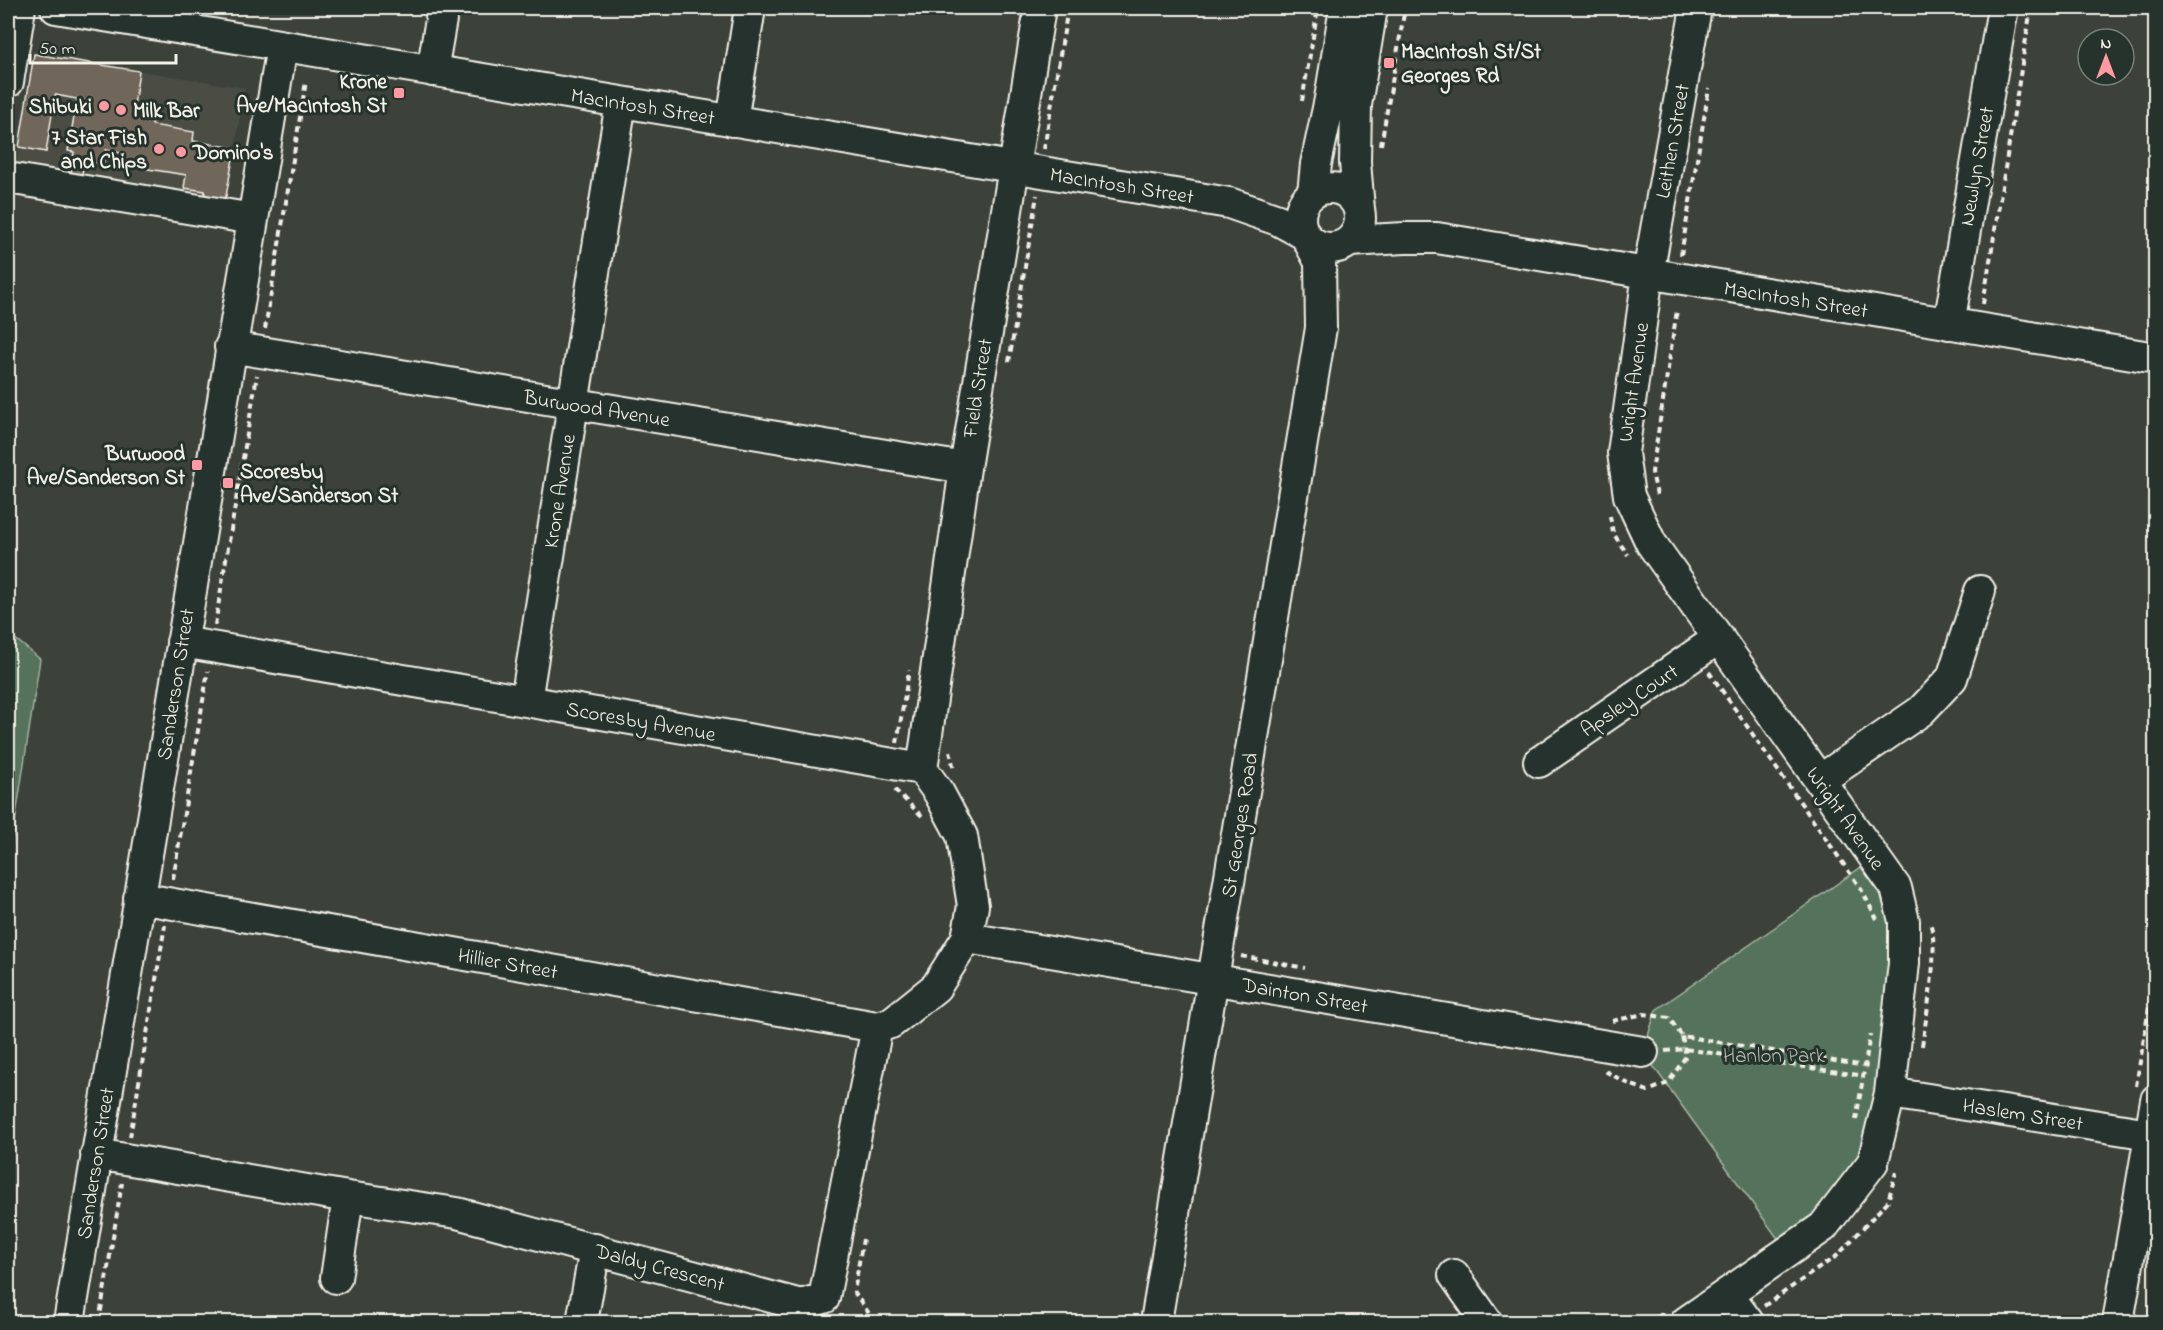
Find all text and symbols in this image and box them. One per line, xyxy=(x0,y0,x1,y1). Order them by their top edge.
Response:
scale bar xyxy=(30,27,176,65)
north arrow xyxy=(2076,27,2136,87)
text: N xyxy=(2101,32,2112,56)
text: 50 m xyxy=(39,37,76,63)
place label: MacIntosh St/St Georges Rd xyxy=(1401,38,1542,94)
marker: MacIntosh St/St Georges Rd xyxy=(1382,56,1396,70)
place label: Krone Ave/MacIntosh St xyxy=(236,68,388,122)
street label: MacIntosh Street xyxy=(568,82,717,134)
street label: Leithen Street xyxy=(1649,82,1699,201)
marker: Krone Ave/MacIntosh St xyxy=(392,86,406,100)
place label: Shibuki xyxy=(29,93,92,123)
place label: Milk Bar xyxy=(133,97,200,127)
marker: Shibuki xyxy=(97,99,111,113)
marker: Milk Bar xyxy=(114,103,128,117)
street label: Newlyn Street xyxy=(1953,104,2005,229)
place label: 7 Star Fish and Chips xyxy=(51,124,147,178)
place label: Domino's xyxy=(192,139,274,169)
marker: 7 Star Fish and Chips xyxy=(152,142,166,156)
marker: Domino's xyxy=(174,145,188,159)
street label: MacIntosh Street xyxy=(1047,161,1196,213)
street label: MacIntosh Street xyxy=(1721,275,1870,327)
street label: Wright Avenue xyxy=(1612,320,1660,444)
street label: Field Street xyxy=(956,336,1002,441)
street label: Burwood Avenue xyxy=(520,383,673,436)
street label: Krone Avenue xyxy=(537,431,585,551)
place label: Burwood Ave/Sanderson St xyxy=(27,440,186,494)
marker: Burwood Ave/Sanderson St xyxy=(190,458,204,472)
place label: Scoresby Ave/Sanderson St xyxy=(240,458,399,512)
marker: Scoresby Ave/Sanderson St xyxy=(221,476,235,490)
street label: Sanderson Street xyxy=(150,606,204,762)
street label: Apsley Court xyxy=(1575,658,1686,747)
street label: Scoresby Avenue xyxy=(563,695,718,753)
street label: St Georges Road xyxy=(1215,751,1269,900)
street label: Wright Avenue xyxy=(1796,761,1891,879)
street label: Hillier Street xyxy=(455,941,560,989)
street label: Dainton Street xyxy=(1238,971,1370,1023)
park label: Hanlon Park xyxy=(1723,1042,1826,1072)
street label: Sanderson Street xyxy=(70,1085,124,1241)
street label: Haslem Street xyxy=(1960,1092,2085,1140)
street label: Daldy Crescent xyxy=(590,1237,728,1303)

